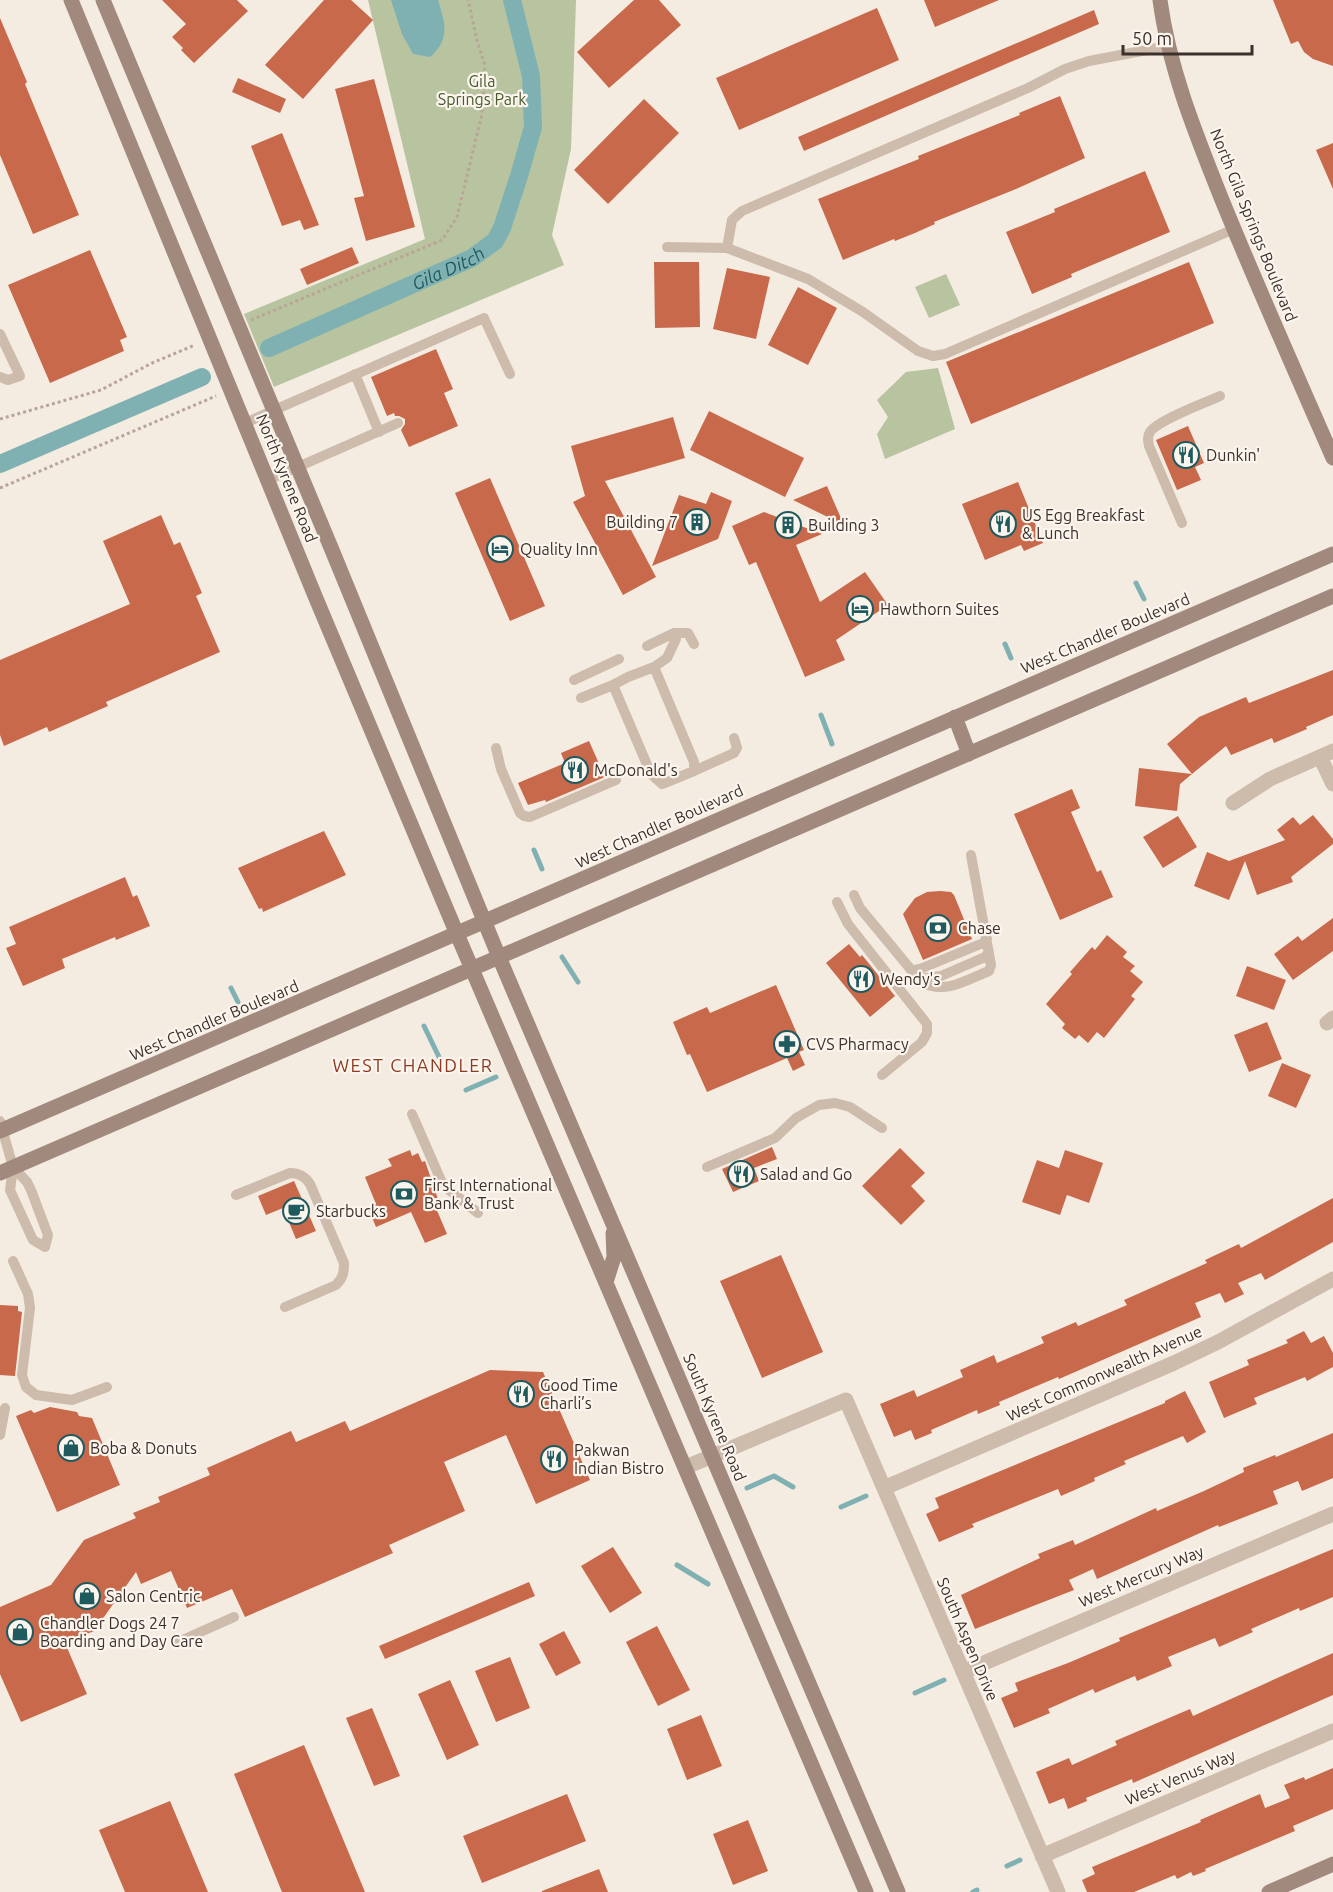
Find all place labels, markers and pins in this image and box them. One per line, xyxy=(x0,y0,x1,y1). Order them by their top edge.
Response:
restaurant icon: Dunkin' xyxy=(1171,440,1201,470)
place label: Dunkin' xyxy=(1206,446,1260,464)
place label: US Egg Breakfast & Lunch xyxy=(1022,506,1145,542)
building icon: Building 7 xyxy=(682,507,712,537)
restaurant icon: US Egg Breakfast & Lunch xyxy=(988,509,1018,539)
building icon: Building 3 xyxy=(773,510,803,540)
place label: Building 7 xyxy=(606,513,678,531)
place label: Building 3 xyxy=(808,516,880,534)
hotel icon: Quality Inn xyxy=(485,534,515,564)
place label: Quality Inn xyxy=(520,540,598,558)
hotel icon: Hawthorn Suites xyxy=(845,594,875,624)
place label: Hawthorn Suites xyxy=(880,600,999,618)
restaurant icon: McDonald's xyxy=(560,755,590,785)
place label: McDonald's xyxy=(594,761,678,779)
bank icon: Chase xyxy=(923,913,953,943)
place label: Chase xyxy=(958,919,1001,937)
restaurant icon: Wendy's xyxy=(846,964,876,994)
place label: Wendy's xyxy=(880,970,940,988)
pharmacy icon: CVS Pharmacy xyxy=(772,1029,802,1059)
place label: CVS Pharmacy xyxy=(806,1035,909,1053)
restaurant icon: Salad and Go xyxy=(726,1159,756,1189)
place label: Salad and Go xyxy=(760,1165,852,1183)
place label: First International Bank & Trust xyxy=(424,1176,552,1212)
bank icon: First International Bank & Trust xyxy=(389,1179,419,1209)
cafe icon: Starbucks xyxy=(281,1196,311,1226)
place label: Starbucks xyxy=(316,1202,386,1220)
place label: Good Time Charli’s xyxy=(540,1376,618,1412)
restaurant icon: Good Time Charli’s xyxy=(506,1379,536,1409)
shop icon: Boba & Donuts xyxy=(56,1433,86,1463)
place label: Boba & Donuts xyxy=(90,1439,197,1457)
place label: Pakwan Indian Bistro xyxy=(574,1441,664,1477)
restaurant icon: Pakwan Indian Bistro xyxy=(539,1444,569,1474)
shop icon: Salon Centric xyxy=(72,1581,102,1611)
place label: Salon Centric xyxy=(106,1587,201,1605)
place label: Chandler Dogs 24 7 Boarding and Day Care xyxy=(40,1614,203,1650)
shop icon: Chandler Dogs 24 7 Boarding and Day Care xyxy=(5,1617,35,1647)

